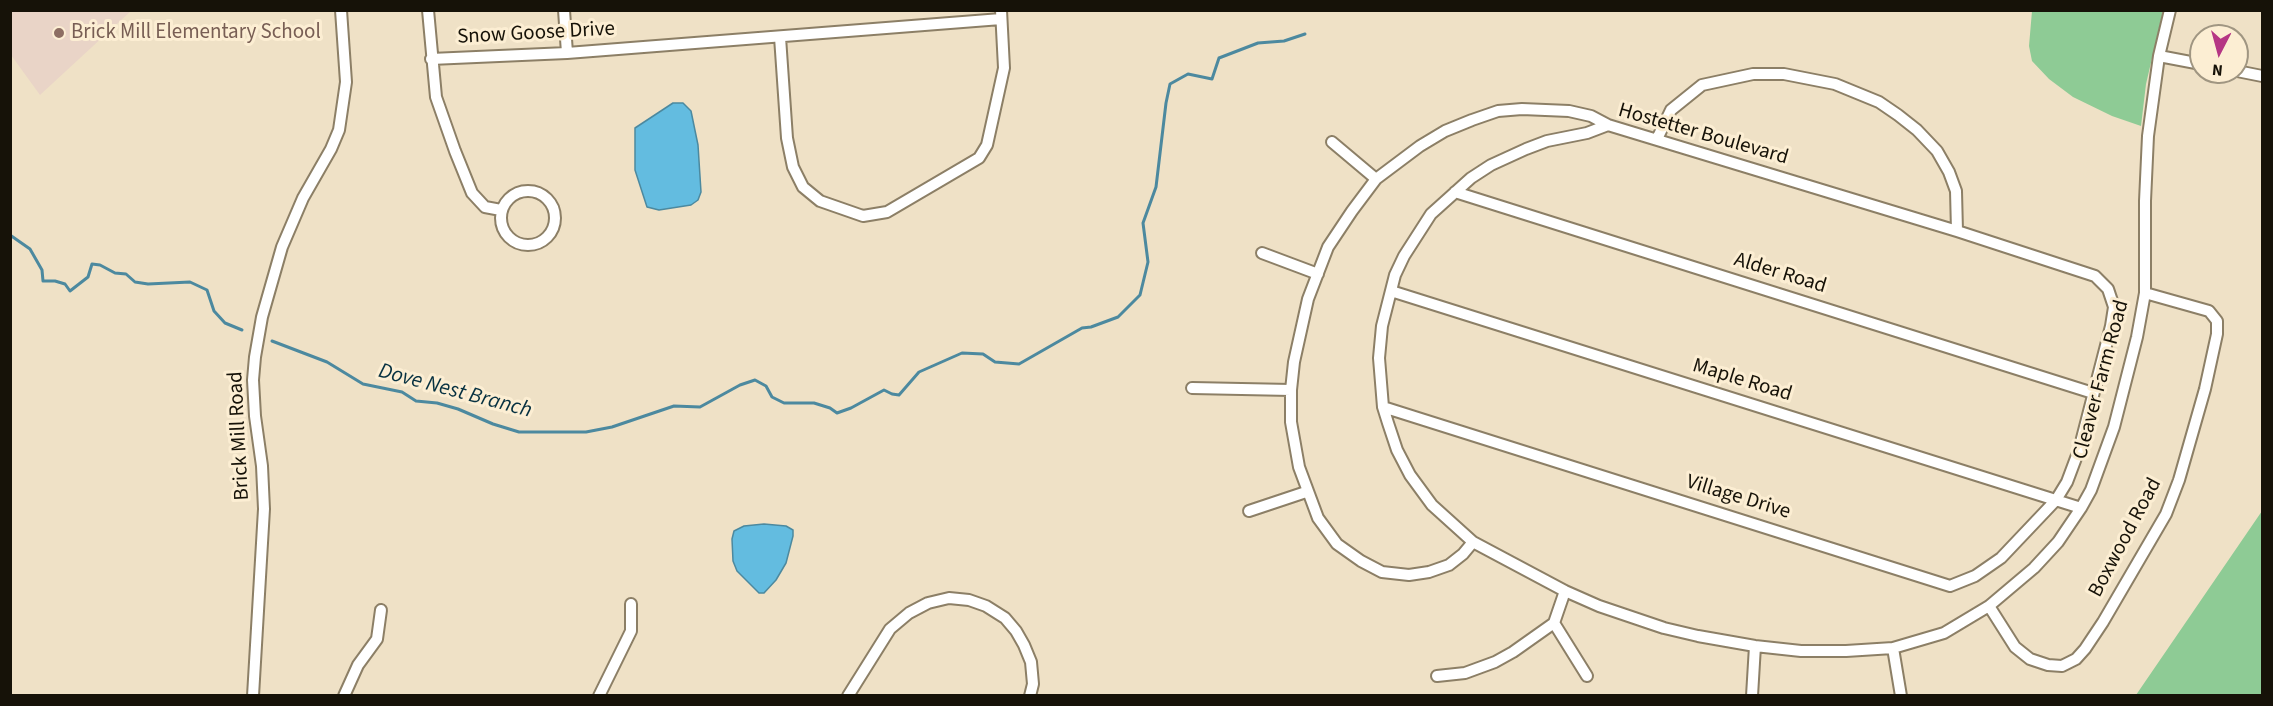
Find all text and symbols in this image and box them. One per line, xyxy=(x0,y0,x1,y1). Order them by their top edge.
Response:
street label: Snow Goose Drive xyxy=(456,17,616,51)
place label: Brick Mill Elementary School xyxy=(71,20,321,46)
north arrow xyxy=(2189,24,2249,84)
marker: Brick Mill Elementary School xyxy=(52,26,66,40)
text: N xyxy=(2211,58,2224,81)
street label: Hostetter Boulevard xyxy=(1615,99,1791,171)
street label: Alder Road xyxy=(1731,248,1829,300)
street label: Cleaver Farm Road xyxy=(2069,298,2135,462)
street label: Maple Road xyxy=(1689,354,1795,408)
water label: Dove Nest Branch xyxy=(375,359,535,425)
street label: Brick Mill Road xyxy=(224,371,256,501)
street label: Village Drive xyxy=(1683,470,1793,526)
street label: Boxwood Road xyxy=(2084,474,2168,602)

